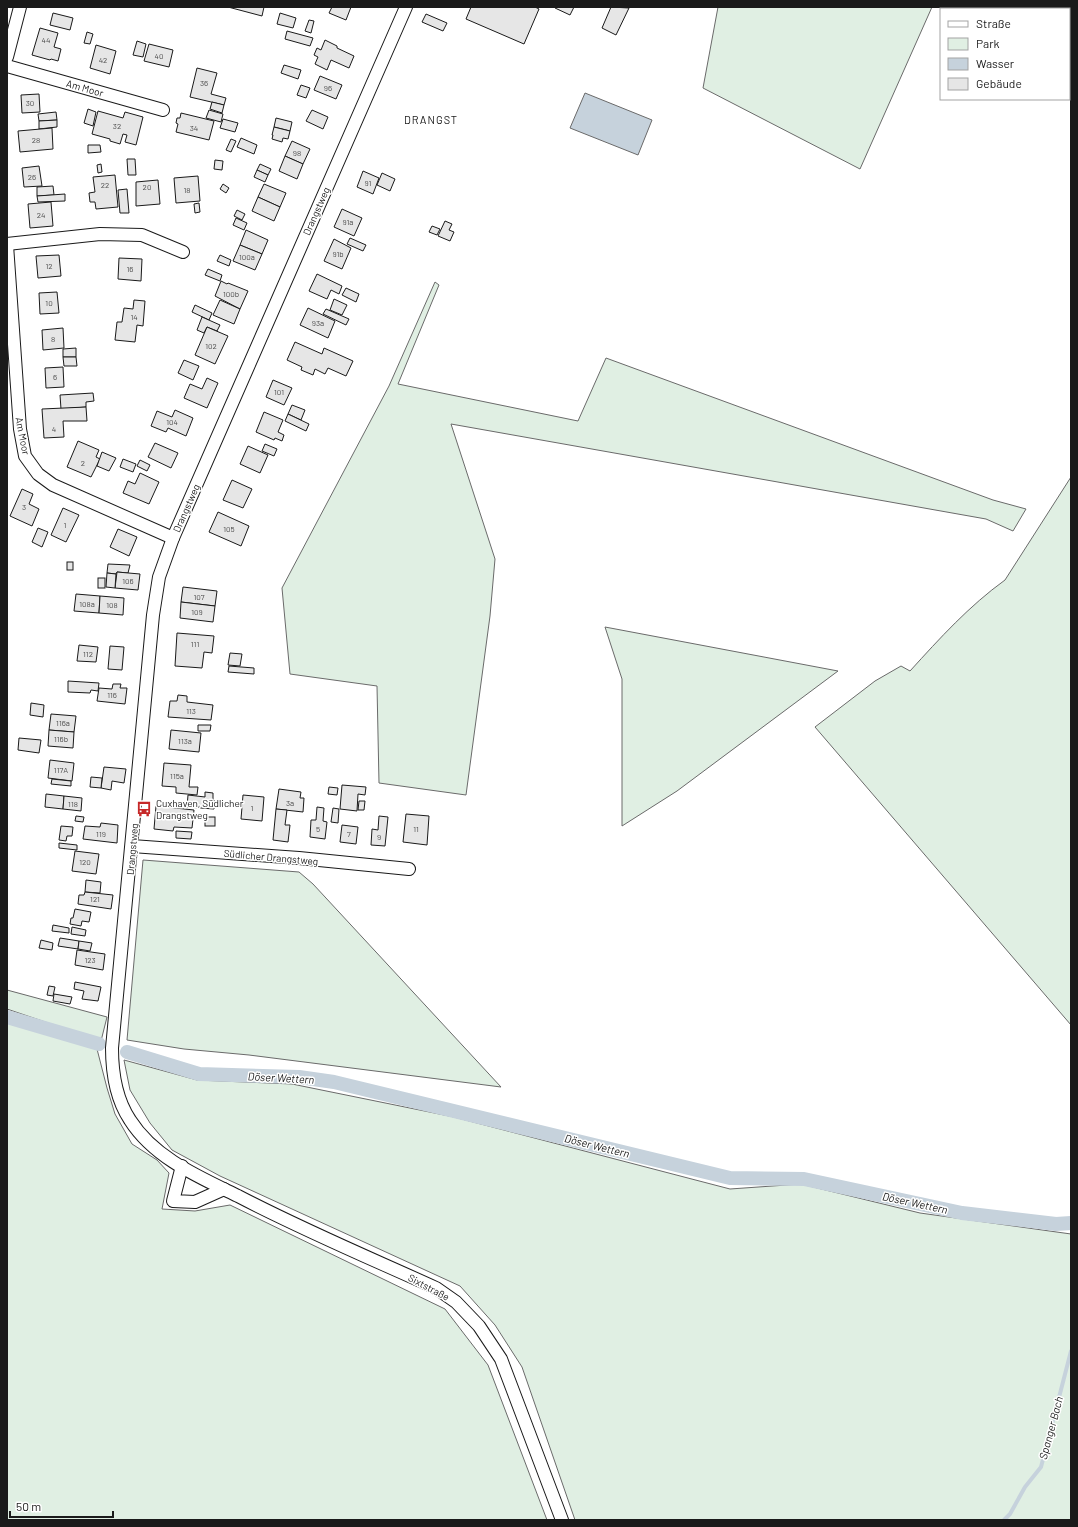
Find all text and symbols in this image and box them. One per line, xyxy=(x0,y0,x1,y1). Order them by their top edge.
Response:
legend xyxy=(940,8,1070,100)
text: Straße xyxy=(976,16,1011,30)
house number: 44 xyxy=(42,35,50,45)
text: Park xyxy=(976,36,1000,50)
house number: 40 xyxy=(155,51,163,61)
house number: 42 xyxy=(99,55,107,65)
text: Wasser xyxy=(976,56,1015,70)
text: Gebäude xyxy=(976,76,1022,90)
street label: Am Moor xyxy=(65,77,105,99)
house number: 36 xyxy=(200,78,208,88)
house number: 96 xyxy=(324,83,332,93)
house number: 30 xyxy=(26,98,34,108)
district label: DRANGST xyxy=(404,113,458,126)
house number: 32 xyxy=(113,121,121,131)
house number: 34 xyxy=(190,123,198,133)
house number: 28 xyxy=(32,135,40,145)
house number: 98 xyxy=(293,148,301,158)
house number: 26 xyxy=(28,172,36,182)
house number: 91 xyxy=(365,178,372,188)
house number: 22 xyxy=(101,180,109,190)
house number: 20 xyxy=(143,182,151,192)
house number: 18 xyxy=(184,185,190,195)
street label: Drangstweg xyxy=(300,185,332,237)
house number: 24 xyxy=(37,210,45,220)
house number: 91a xyxy=(343,217,353,227)
house number: 91b xyxy=(332,249,344,259)
house number: 100a xyxy=(239,252,255,262)
house number: 12 xyxy=(45,261,53,271)
house number: 16 xyxy=(127,264,133,274)
house number: 100b xyxy=(223,289,239,299)
house number: 10 xyxy=(45,298,53,308)
house number: 14 xyxy=(130,312,138,322)
house number: 93a xyxy=(312,318,324,328)
house number: 8 xyxy=(51,334,55,344)
house number: 102 xyxy=(205,341,217,351)
house number: 6 xyxy=(53,372,57,382)
house number: 101 xyxy=(274,387,284,397)
street label: Am Moor xyxy=(13,416,33,456)
house number: 104 xyxy=(166,417,178,427)
house number: 4 xyxy=(52,424,56,434)
house number: 2 xyxy=(81,458,85,468)
street label: Drangstweg xyxy=(170,482,202,534)
house number: 3 xyxy=(22,502,26,512)
house number: 1 xyxy=(64,520,67,530)
house number: 105 xyxy=(223,524,235,534)
house number: 106 xyxy=(122,576,134,586)
house number: 107 xyxy=(193,592,205,602)
house number: 108a xyxy=(79,599,95,609)
house number: 108 xyxy=(106,600,118,610)
house number: 109 xyxy=(191,607,203,617)
house number: 111 xyxy=(191,639,199,649)
house number: 112 xyxy=(83,649,93,659)
house number: 116 xyxy=(107,690,117,700)
house number: 113 xyxy=(186,706,196,716)
house number: 116a xyxy=(56,718,70,728)
house number: 116b xyxy=(54,734,68,744)
house number: 113a xyxy=(178,736,192,746)
house number: 117A xyxy=(54,765,68,775)
house number: 115a xyxy=(170,771,184,781)
place label: Cuxhaven, Südlicher Drangstweg xyxy=(156,797,244,821)
house number: 3a xyxy=(286,798,294,808)
house number: 118 xyxy=(68,799,78,809)
bus stop icon: Cuxhaven, Südlicher Drangstweg xyxy=(135,800,153,818)
house number: 1 xyxy=(251,803,254,813)
street label: Drangstweg xyxy=(124,823,140,875)
house number: 5 xyxy=(316,824,320,834)
house number: 11 xyxy=(413,824,419,834)
house number: 119 xyxy=(96,829,106,839)
house number: 7 xyxy=(347,829,351,839)
house number: 9 xyxy=(377,832,381,842)
street label: Südlicher Drangstweg xyxy=(223,847,319,867)
house number: 120 xyxy=(79,857,91,867)
house number: 121 xyxy=(90,894,100,904)
house number: 123 xyxy=(84,955,96,965)
water label: Döser Wettern xyxy=(247,1069,315,1086)
water label: Döser Wettern xyxy=(563,1131,631,1160)
water label: Döser Wettern xyxy=(881,1189,949,1216)
street label: Sixtstraße xyxy=(406,1271,452,1303)
water label: Spanger Bach xyxy=(1036,1395,1065,1461)
scale bar xyxy=(10,1493,113,1519)
text: 50 m xyxy=(16,1499,41,1513)

